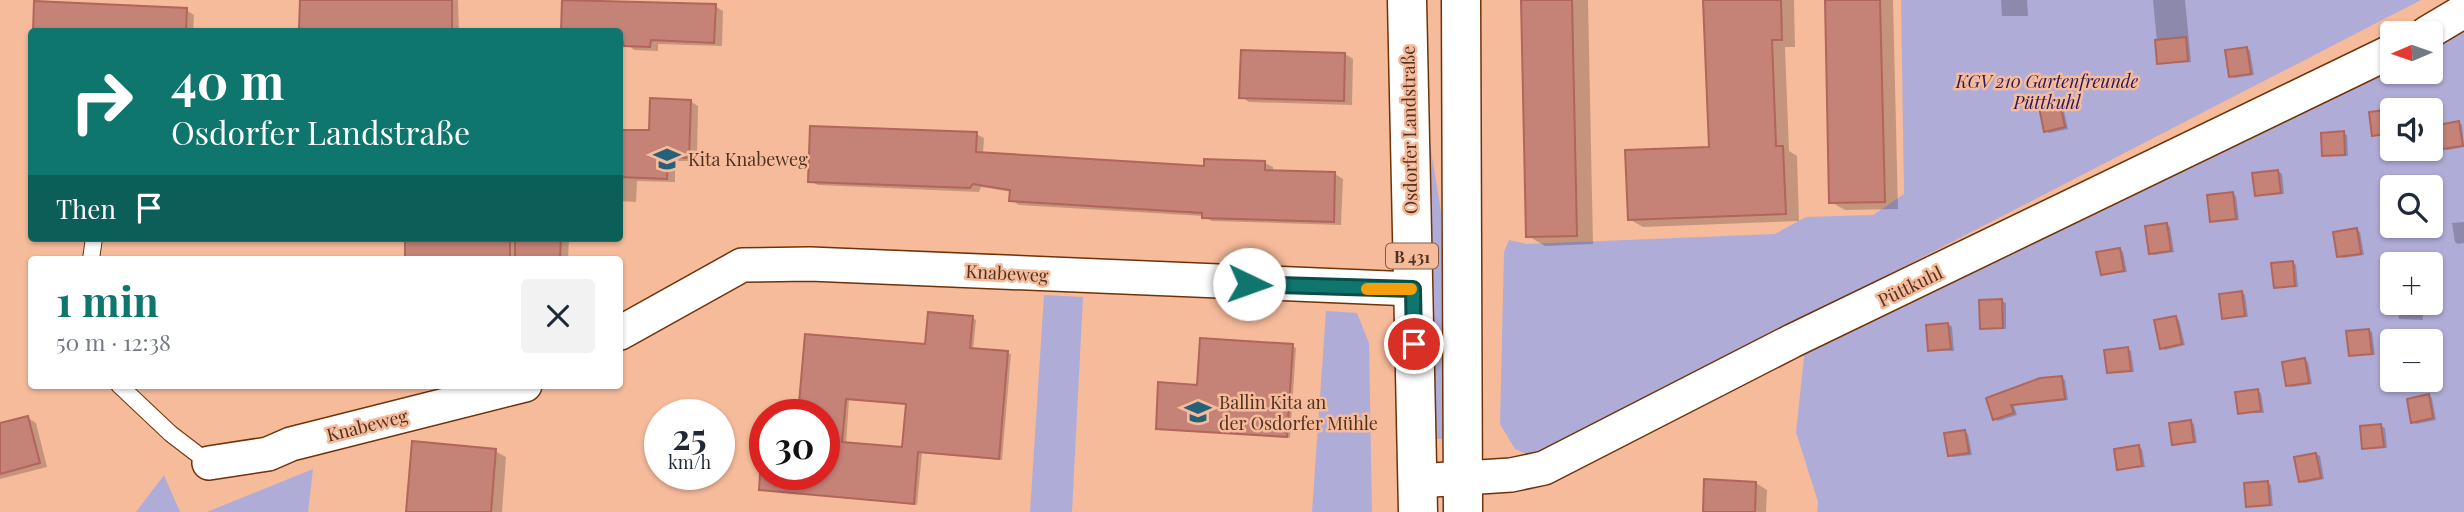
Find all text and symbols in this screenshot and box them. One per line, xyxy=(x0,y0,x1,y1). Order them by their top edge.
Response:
north arrow xyxy=(2380,21,2443,84)
map controls xyxy=(2380,21,2443,392)
street label: Osdorfer Landstraße xyxy=(1396,46,1422,214)
text: 40 m xyxy=(171,47,284,112)
icon: right xyxy=(56,56,147,147)
park label: KGV 210 Gartenfreunde Püttkuhl xyxy=(1955,69,2139,114)
button: sound xyxy=(2380,98,2443,161)
text: Osdorfer Landstraße xyxy=(171,110,470,153)
school or university icon: Kita Knabeweg xyxy=(652,144,682,174)
place label: Kita Knabeweg xyxy=(688,147,808,171)
button: search xyxy=(2380,175,2443,238)
icon: arrive xyxy=(130,189,168,227)
text: Then xyxy=(56,191,116,226)
road number: B 431 xyxy=(1386,244,1438,268)
position arrow xyxy=(1212,247,1286,321)
button: + xyxy=(2380,252,2443,315)
street label: Knabeweg xyxy=(965,259,1050,287)
street label: Püttkuhl xyxy=(1874,260,1946,312)
text: 1 min xyxy=(56,272,159,328)
button: close xyxy=(521,279,595,353)
pin xyxy=(1384,314,1444,374)
icon: arrive xyxy=(1395,325,1433,363)
text: 50 m · 12:38 xyxy=(56,326,171,357)
button: − xyxy=(2380,329,2443,392)
place label: Ballin Kita an der Osdorfer Mühle xyxy=(1219,390,1378,435)
school or university icon: Ballin Kita an der Osdorfer Mühle xyxy=(1183,397,1213,427)
speed limit sign: 30 xyxy=(749,399,840,490)
street label: Knabeweg xyxy=(324,403,411,447)
text: 25 xyxy=(672,412,707,459)
text: km/h xyxy=(668,450,711,474)

